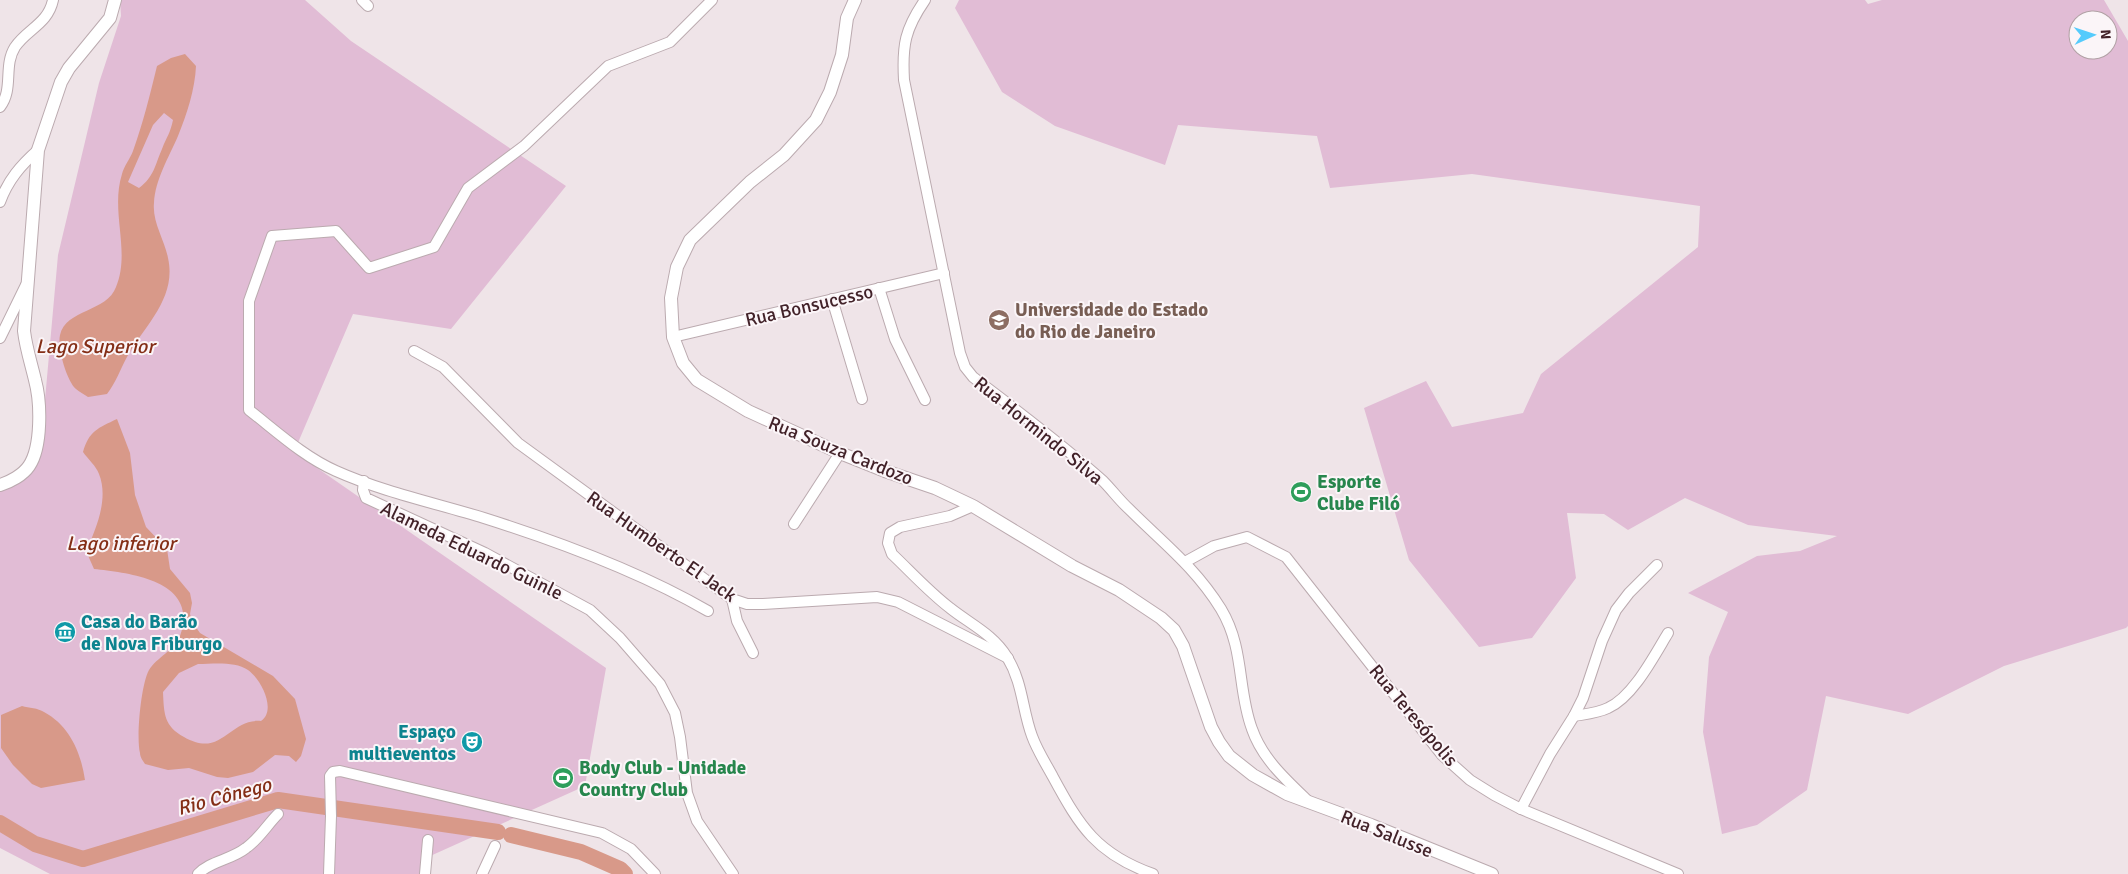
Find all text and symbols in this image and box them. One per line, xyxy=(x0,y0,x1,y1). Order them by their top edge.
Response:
north arrow xyxy=(2068,10,2118,60)
text: N xyxy=(2097,29,2114,40)
street label: Rua Bonsucesso xyxy=(743,280,876,332)
place label: Universidade do Estado do Rio de Janeiro xyxy=(1015,298,1208,344)
school or university icon: Universidade do Estado do Rio de Janeiro xyxy=(987,308,1011,332)
water label: Lago Superior xyxy=(35,334,157,359)
street label: Rua Hormindo Silva xyxy=(969,371,1108,490)
street label: Rua Souza Cardozo xyxy=(765,411,917,491)
place label: Esporte Clube Filó xyxy=(1317,470,1400,516)
sports icon: Esporte Clube Filó xyxy=(1289,480,1313,504)
street label: Rua Humberto El Jack xyxy=(582,486,741,608)
street label: Alameda Eduardo Guinle xyxy=(377,496,567,605)
water label: Lago inferior xyxy=(66,531,178,556)
place label: Casa do Barão de Nova Friburgo xyxy=(81,610,222,656)
museum icon: Casa do Barão de Nova Friburgo xyxy=(53,620,77,644)
street label: Rua Teresópolis xyxy=(1364,660,1463,772)
place label: Espaço multieventos xyxy=(348,720,456,766)
theatre icon: Espaço multieventos xyxy=(460,730,484,754)
place label: Body Club - Unidade Country Club xyxy=(579,756,746,802)
sports icon: Body Club - Unidade Country Club xyxy=(551,766,575,790)
water label: Rio Cônego xyxy=(174,772,275,821)
street label: Rua Salusse xyxy=(1337,805,1436,863)

